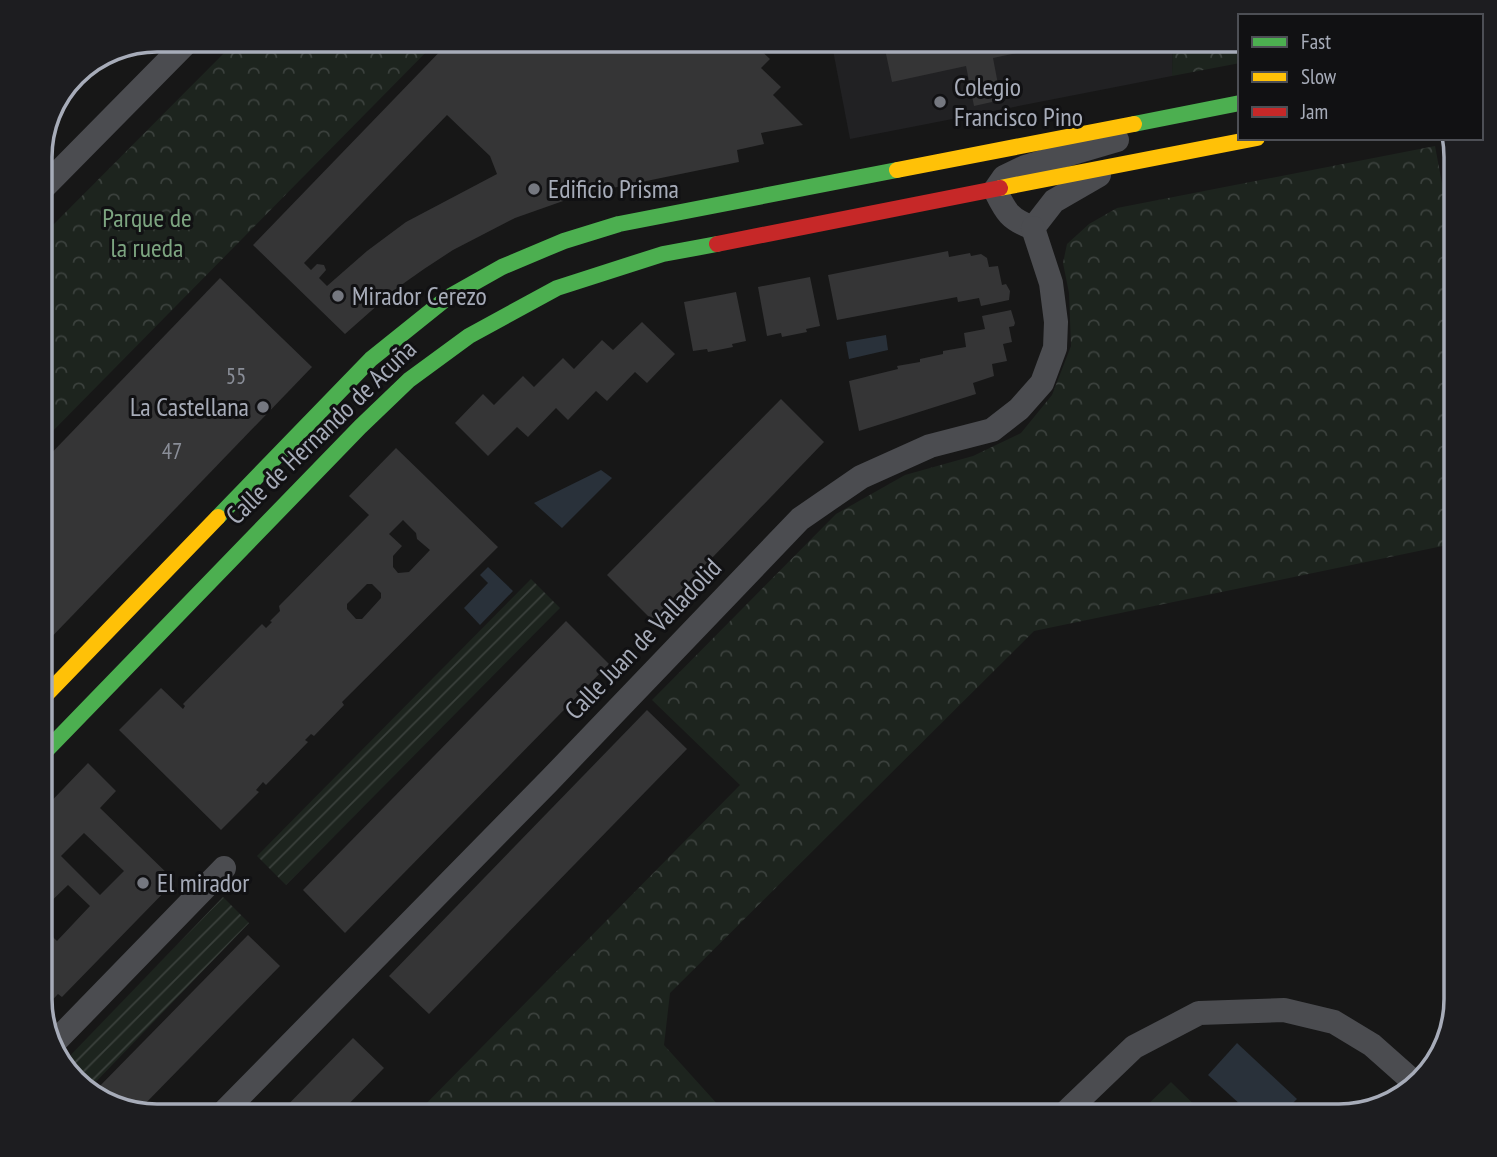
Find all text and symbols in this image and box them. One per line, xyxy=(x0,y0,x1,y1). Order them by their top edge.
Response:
legend xyxy=(1238,14,1483,140)
text: Fast xyxy=(1301,28,1331,55)
text: Slow xyxy=(1301,63,1337,90)
place label: Colegio Francisco Pino xyxy=(954,70,1083,133)
marker: Colegio Francisco Pino xyxy=(932,94,948,110)
text: Jam xyxy=(1300,98,1328,125)
place label: Edificio Prisma xyxy=(548,172,679,205)
marker: Edificio Prisma xyxy=(526,181,542,197)
park label: Parque de la rueda xyxy=(102,201,192,264)
place label: Mirador Cerezo xyxy=(352,279,487,312)
marker: Mirador Cerezo xyxy=(330,288,346,304)
street label: Calle de Hernando de Acuña xyxy=(219,332,423,531)
house number: 55 xyxy=(226,361,246,390)
place label: La Castellana xyxy=(130,390,249,423)
marker: La Castellana xyxy=(255,399,271,415)
house number: 47 xyxy=(162,436,182,465)
street label: Calle Juan de Valladolid xyxy=(557,551,728,726)
place label: El mirador xyxy=(157,866,249,899)
marker: El mirador xyxy=(135,875,151,891)

